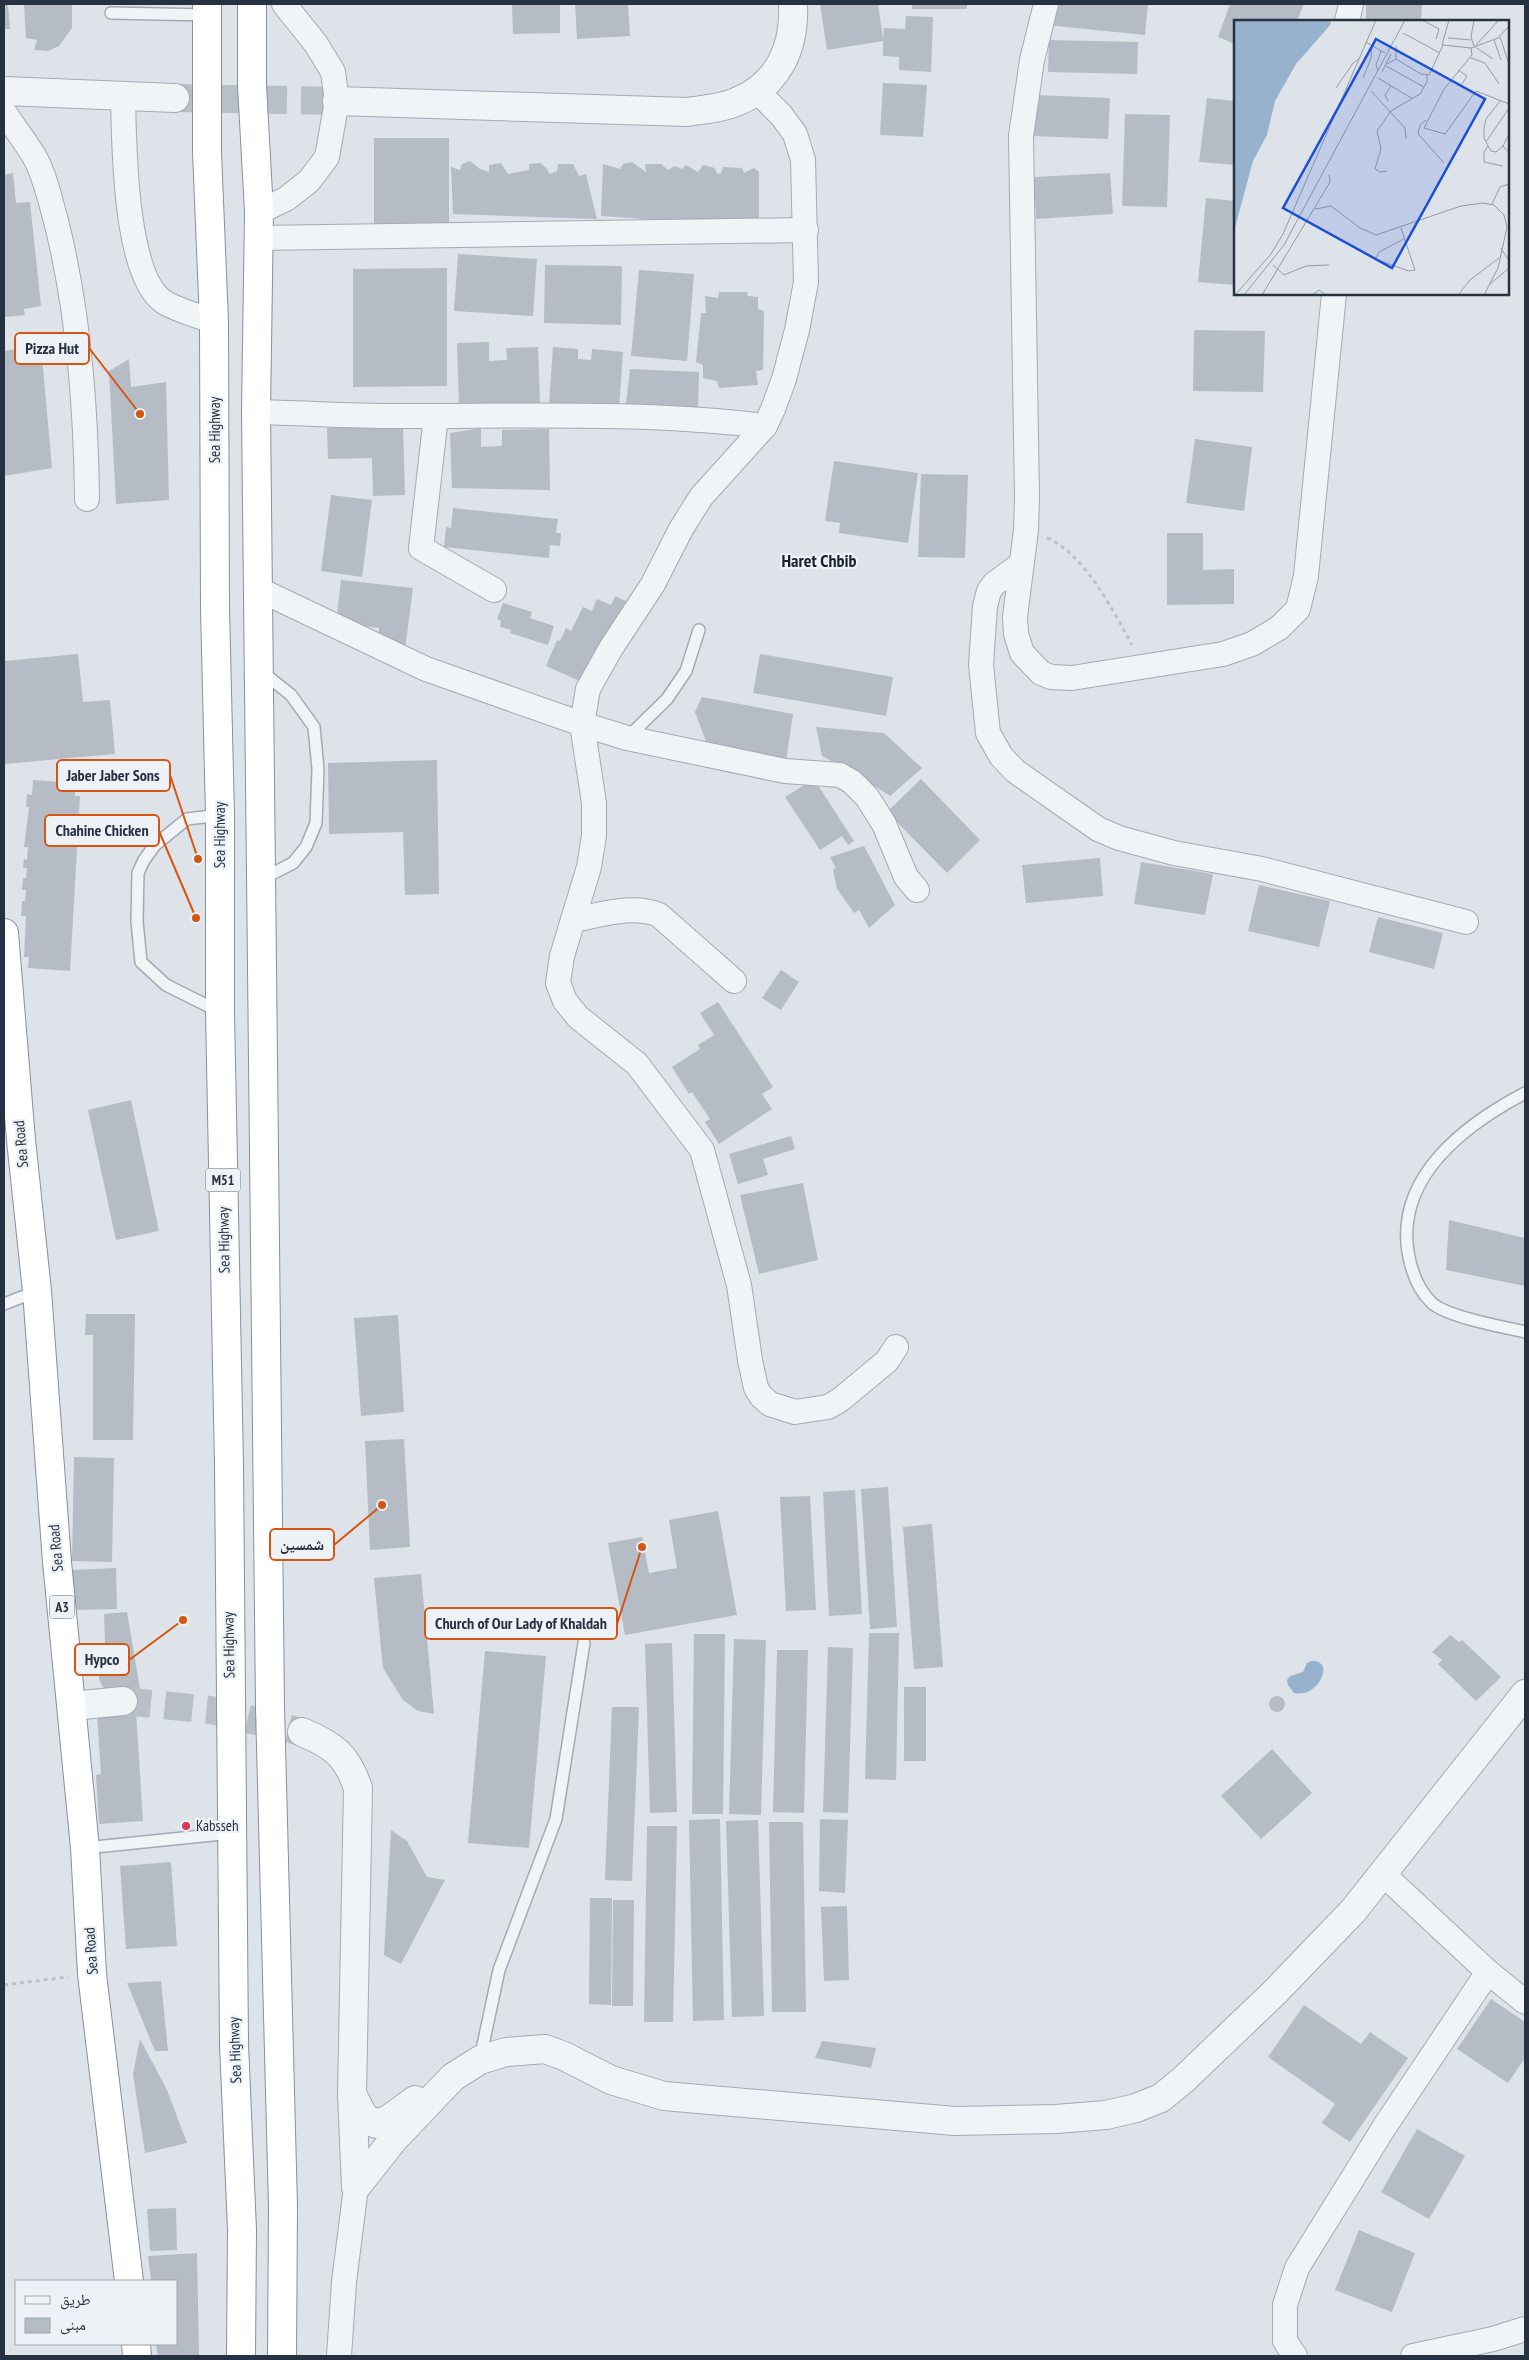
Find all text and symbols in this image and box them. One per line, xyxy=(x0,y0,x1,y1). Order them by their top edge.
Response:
inset map xyxy=(1234,20,1509,295)
callout: Pizza Hut xyxy=(15,333,89,364)
text: Pizza Hut xyxy=(25,338,79,358)
street label: Sea Highway xyxy=(205,396,224,463)
district label: Haret Chbib xyxy=(781,549,857,572)
callout: Jaber Jaber Sons xyxy=(57,760,170,791)
text: Jaber Jaber Sons xyxy=(65,765,160,785)
street label: Sea Highway xyxy=(210,801,229,868)
callout: Chahine Chicken xyxy=(45,815,159,846)
text: Chahine Chicken xyxy=(55,820,149,840)
street label: Sea Road xyxy=(9,1120,32,1168)
road number: M51 xyxy=(206,1168,240,1192)
street label: Sea Highway xyxy=(213,1206,234,1274)
street label: Sea Road xyxy=(44,1524,67,1572)
callout: شمسين xyxy=(270,1529,334,1560)
text: شمسين xyxy=(280,1534,324,1554)
road number: A3 xyxy=(50,1595,74,1618)
callout: Church of Our Lady of Khaldah xyxy=(425,1608,617,1639)
street label: Sea Highway xyxy=(218,1611,239,1679)
text: Church of Our Lady of Khaldah xyxy=(435,1613,607,1633)
callout: Hypco xyxy=(75,1644,129,1675)
text: Hypco xyxy=(85,1649,119,1669)
place label: Kabsseh xyxy=(196,1816,239,1835)
marker: Kabsseh xyxy=(180,1820,192,1832)
street label: Sea Road xyxy=(79,1927,102,1975)
street label: Sea Highway xyxy=(224,2016,245,2084)
legend xyxy=(15,2280,178,2345)
text: طريق xyxy=(60,2290,91,2310)
text: مبنى xyxy=(60,2315,86,2335)

